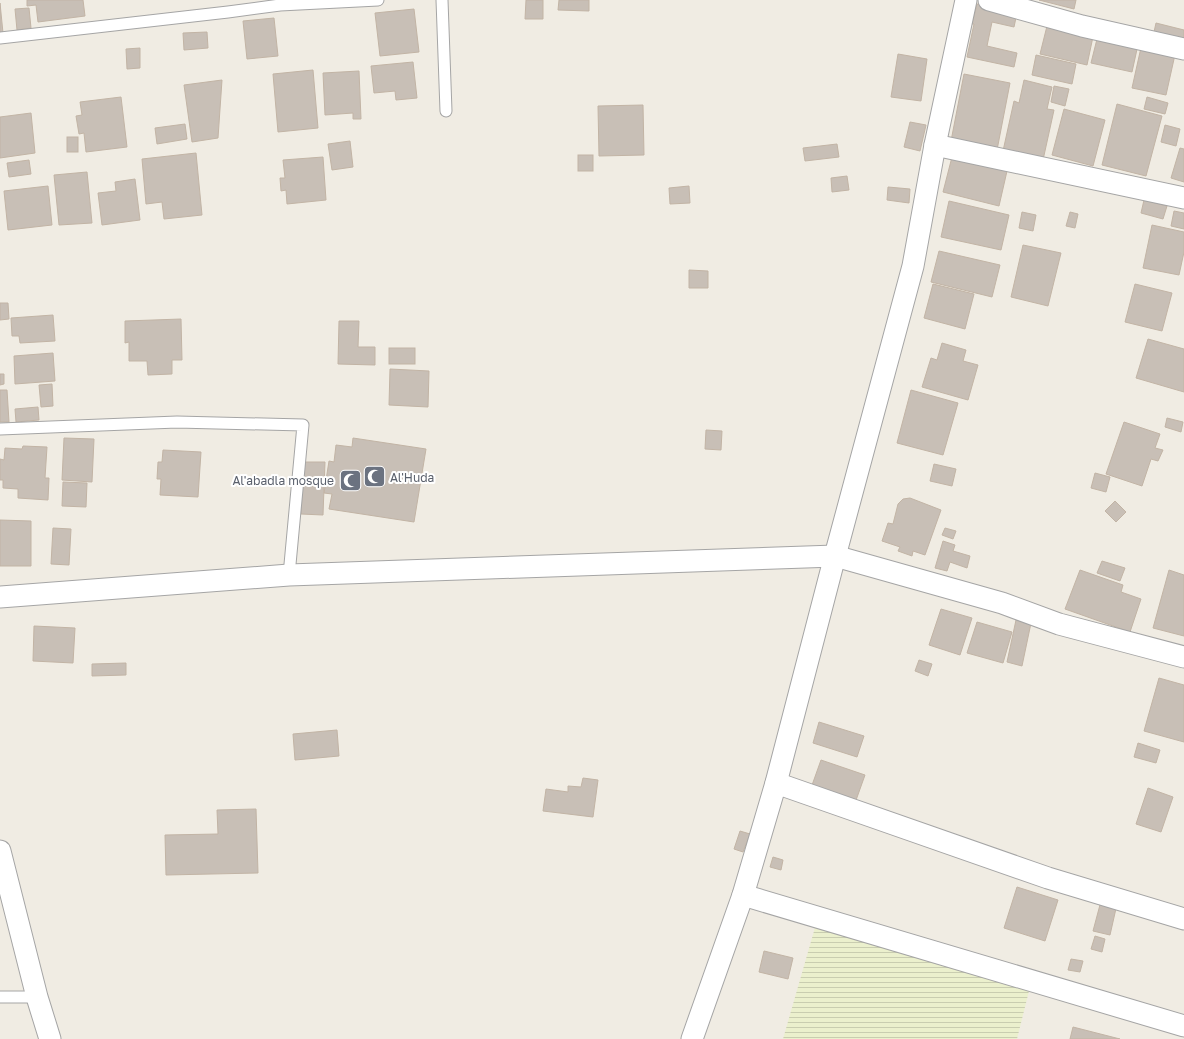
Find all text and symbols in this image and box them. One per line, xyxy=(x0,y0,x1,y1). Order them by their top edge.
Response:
mosque icon: Al'Huda xyxy=(361,464,387,490)
mosque icon: Al'abadla mosque xyxy=(337,467,363,493)
place label: Al'Huda xyxy=(390,470,434,485)
place label: Al'abadla mosque xyxy=(232,473,334,488)

